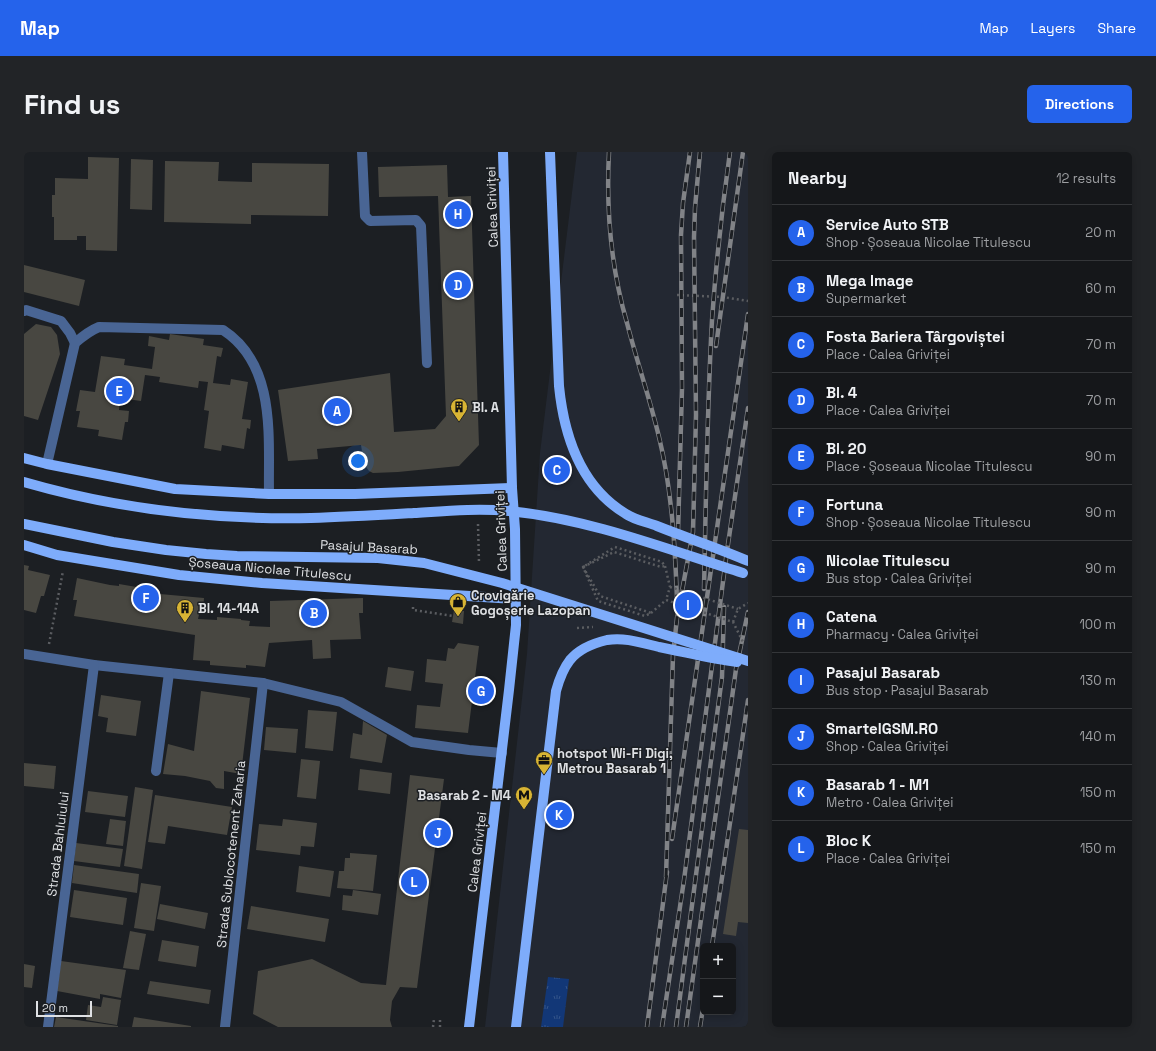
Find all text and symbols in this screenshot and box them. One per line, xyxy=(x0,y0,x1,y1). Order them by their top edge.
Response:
text: Map xyxy=(20,16,60,41)
text: Map xyxy=(979,19,1009,37)
text: Layers xyxy=(1031,19,1075,37)
text: Share xyxy=(1097,19,1136,37)
button: Directions xyxy=(1027,85,1132,123)
text: Find us xyxy=(24,86,121,122)
street label: Calea Griviței xyxy=(482,166,502,248)
text: Nearby xyxy=(788,167,847,189)
text: 12 results xyxy=(1056,170,1116,187)
pin: H xyxy=(445,199,471,229)
text: Service Auto STB xyxy=(826,215,949,234)
text: A xyxy=(797,224,805,241)
text: 20 m xyxy=(1085,224,1116,241)
text: Shop · Șoseaua Nicolae Titulescu xyxy=(826,234,1031,251)
pin: D xyxy=(445,270,471,300)
text: Mega Image xyxy=(826,271,913,290)
text: B xyxy=(797,280,805,297)
text: 60 m xyxy=(1085,280,1116,297)
text: Supermarket xyxy=(826,290,907,307)
text: Fosta Bariera Târgoviștei xyxy=(826,327,1005,346)
text: C xyxy=(797,336,805,353)
text: 70 m xyxy=(1086,336,1116,353)
text: Place · Calea Griviței xyxy=(826,346,950,363)
pin: E xyxy=(106,376,132,406)
text: Bl. 4 xyxy=(826,383,857,402)
text: D xyxy=(797,392,805,409)
text: 70 m xyxy=(1086,392,1116,409)
pin: A xyxy=(324,396,350,426)
building icon: Bl. A xyxy=(449,397,469,422)
place label: Bl. A xyxy=(472,399,500,416)
text: Place · Calea Griviței xyxy=(826,402,950,419)
text: Bl. 20 xyxy=(826,439,866,458)
text: E xyxy=(797,448,805,465)
text: 90 m xyxy=(1085,448,1116,465)
your location xyxy=(348,451,368,471)
pin: C xyxy=(544,455,570,485)
text: Place · Șoseaua Nicolae Titulescu xyxy=(826,458,1032,475)
street label: Calea Griviței xyxy=(491,490,511,572)
text: Fortuna xyxy=(826,495,883,514)
text: F xyxy=(798,504,804,521)
text: 90 m xyxy=(1085,504,1116,521)
text: Shop · Șoseaua Nicolae Titulescu xyxy=(826,514,1031,531)
street label: Pasajul Basarab xyxy=(320,536,418,558)
text: Nicolae Titulescu xyxy=(826,551,950,570)
street label: Șoseaua Nicolae Titulescu xyxy=(188,553,352,585)
text: G xyxy=(797,560,805,577)
text: 90 m xyxy=(1085,560,1116,577)
text: Bus stop · Calea Griviței xyxy=(826,570,972,587)
pin: F xyxy=(133,583,159,613)
place label: Crovigărie Gogoșerie Lazopan xyxy=(471,587,591,620)
pin: I xyxy=(675,590,701,620)
shop icon: Crovigărie Gogoșerie Lazopan xyxy=(448,592,468,617)
building icon: Bl. 14-14A xyxy=(175,598,195,623)
pin: B xyxy=(301,598,327,628)
place label: Bl. 14-14A xyxy=(198,600,260,617)
text: Catena xyxy=(826,607,877,626)
text: H xyxy=(797,616,805,633)
text: 100 m xyxy=(1079,616,1116,633)
text: Pharmacy · Calea Griviței xyxy=(826,626,978,643)
text: Pasajul Basarab xyxy=(826,663,940,682)
text: I xyxy=(799,672,803,689)
text: 130 m xyxy=(1080,672,1116,689)
pin: G xyxy=(468,676,494,706)
text: Bus stop · Pasajul Basarab xyxy=(826,682,989,699)
text: SmartelGSM.RO xyxy=(826,719,938,738)
text: J xyxy=(797,728,805,745)
text: 140 m xyxy=(1080,728,1116,745)
text: Shop · Calea Griviței xyxy=(826,738,948,755)
place label: hotspot Wi-Fi Digi, Metrou Basarab 1 xyxy=(557,745,673,777)
office icon: hotspot Wi-Fi Digi, Metrou Basarab 1 xyxy=(534,750,554,775)
street label: Strada Sublocotenent Zaharia xyxy=(213,759,249,949)
text: Basarab 1 - M1 xyxy=(826,775,929,794)
text: K xyxy=(797,784,805,801)
text: 150 m xyxy=(1080,784,1116,801)
metro station icon: Basarab 2 - M4 xyxy=(514,785,534,810)
place label: Basarab 2 - M4 xyxy=(418,787,511,804)
street label: Strada Bahluiului xyxy=(43,790,73,898)
text: Metro · Calea Griviței xyxy=(826,794,953,811)
pin: K xyxy=(546,800,572,830)
street label: Calea Griviței xyxy=(464,811,490,893)
pin: J xyxy=(425,818,451,848)
text: Bloc K xyxy=(826,831,871,850)
text: L xyxy=(797,840,805,857)
text: 150 m xyxy=(1080,840,1116,857)
text: Place · Calea Griviței xyxy=(826,850,950,867)
pin: L xyxy=(401,867,427,897)
map controls xyxy=(700,943,736,1015)
button: + xyxy=(700,943,736,979)
button: − xyxy=(700,979,736,1015)
scale bar xyxy=(36,999,92,1018)
text: 20 m xyxy=(42,1001,68,1015)

